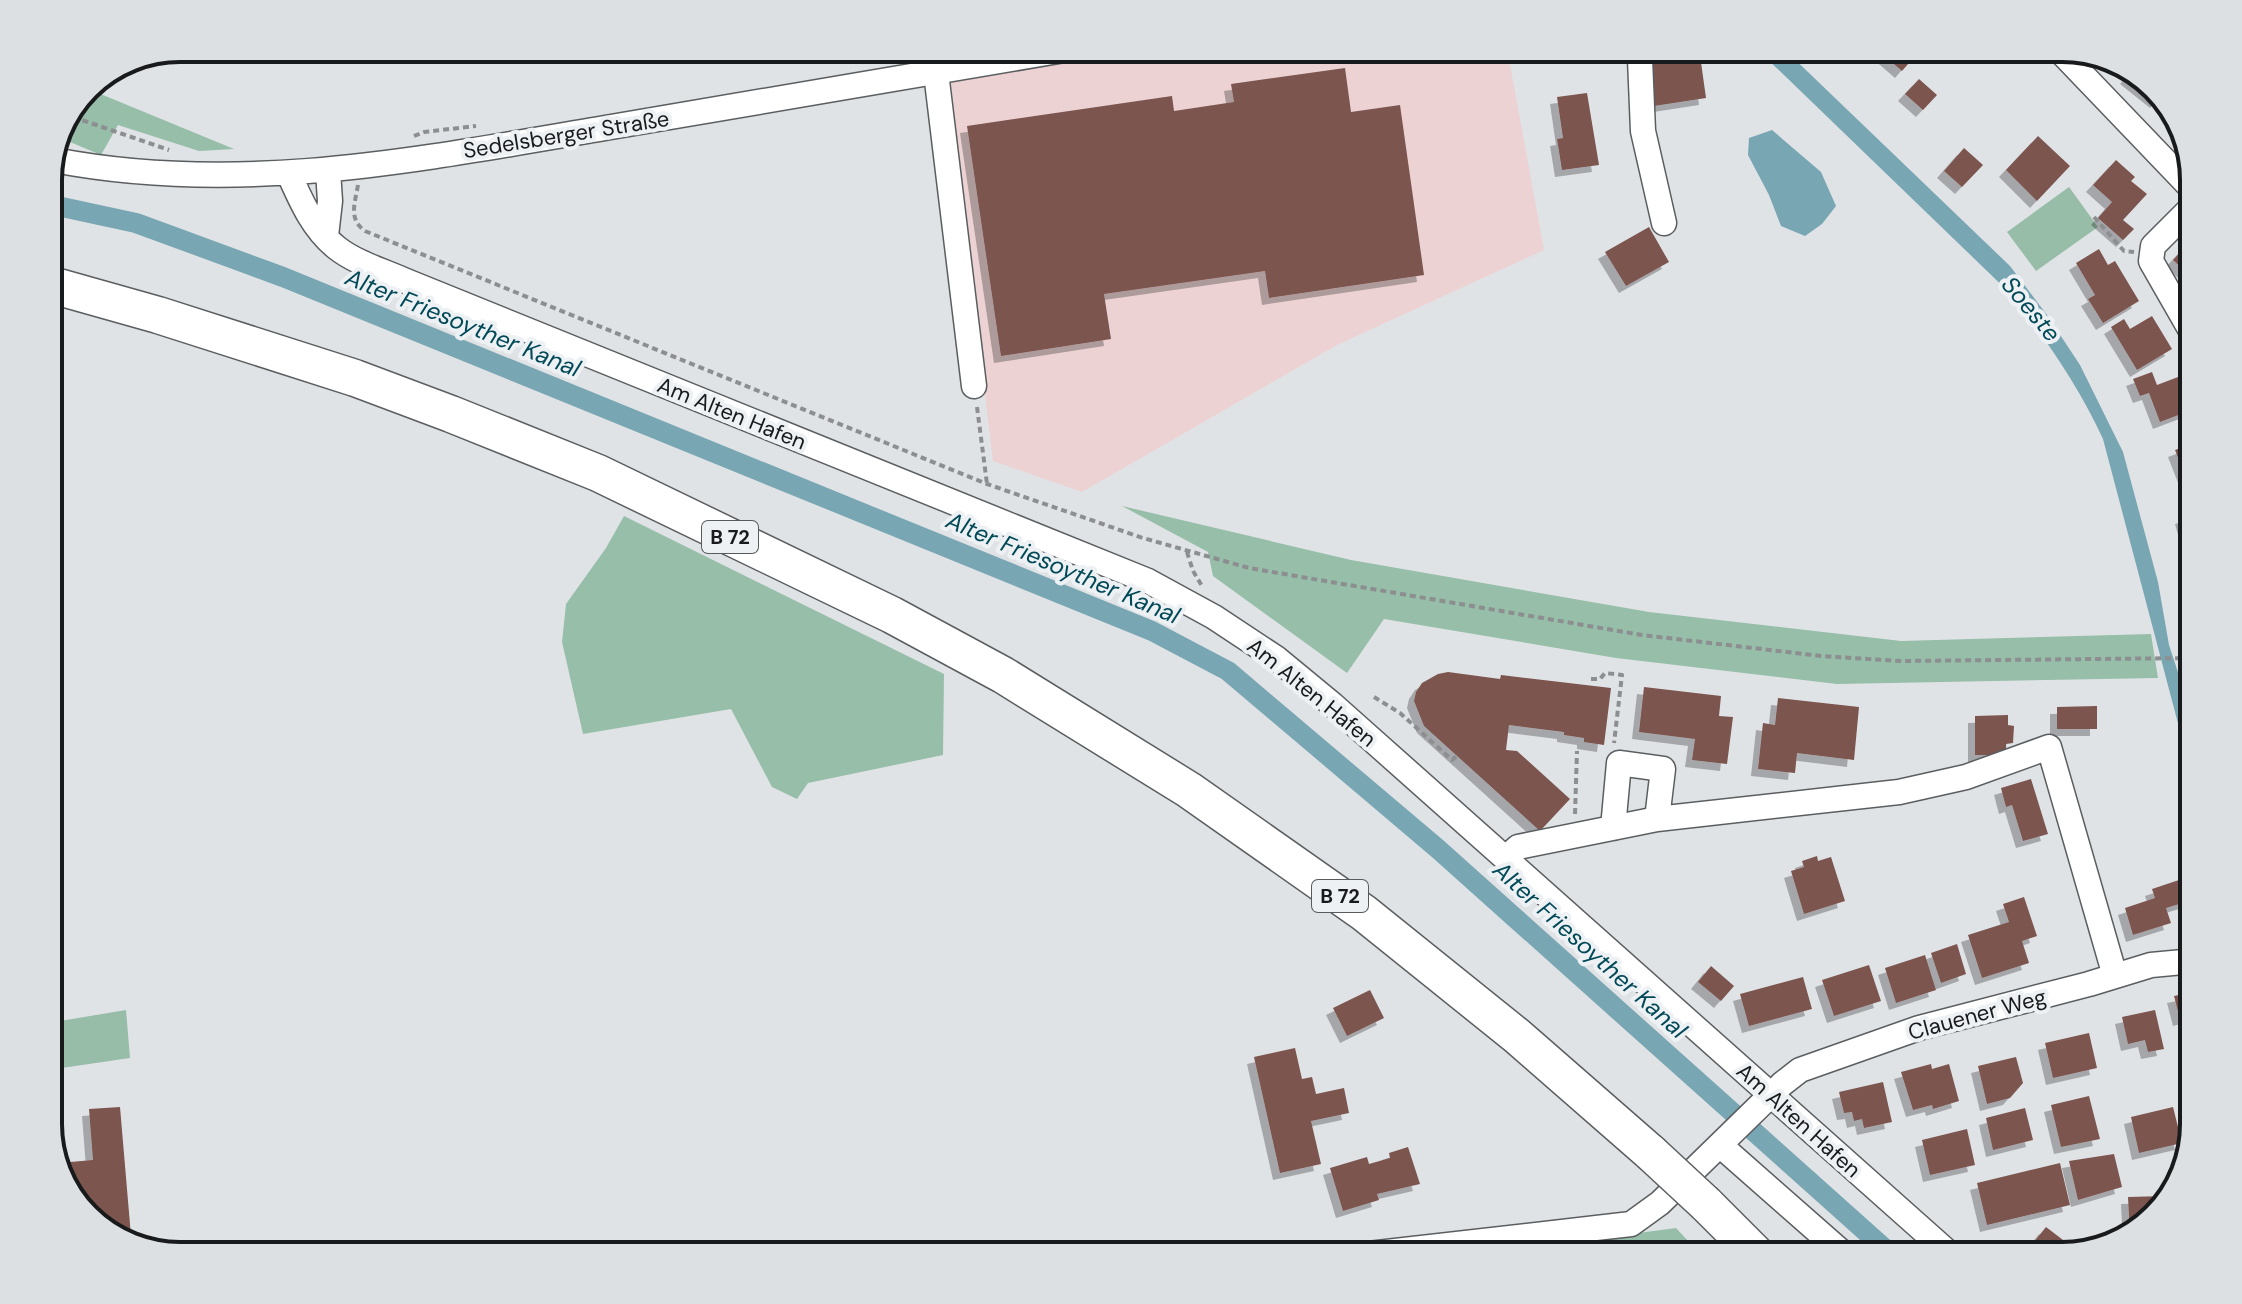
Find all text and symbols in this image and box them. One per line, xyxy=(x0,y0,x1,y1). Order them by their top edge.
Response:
street label: Sedelsberger Straße xyxy=(461,104,671,165)
water label: Alter Friesoyther Kanal xyxy=(340,261,586,384)
water label: Soeste xyxy=(1995,269,2068,348)
street label: Am Alten Hafen xyxy=(653,370,810,456)
water label: Alter Friesoyther Kanal xyxy=(941,504,1185,631)
road number: B 72 xyxy=(702,521,758,553)
street label: Am Alten Hafen xyxy=(1241,631,1382,753)
water label: Alter Friesoyther Kanal xyxy=(1486,854,1694,1045)
road number: B 72 xyxy=(1312,880,1368,912)
street label: Clauener Weg xyxy=(1905,982,2049,1047)
street label: Am Alten Hafen xyxy=(1730,1057,1867,1184)

